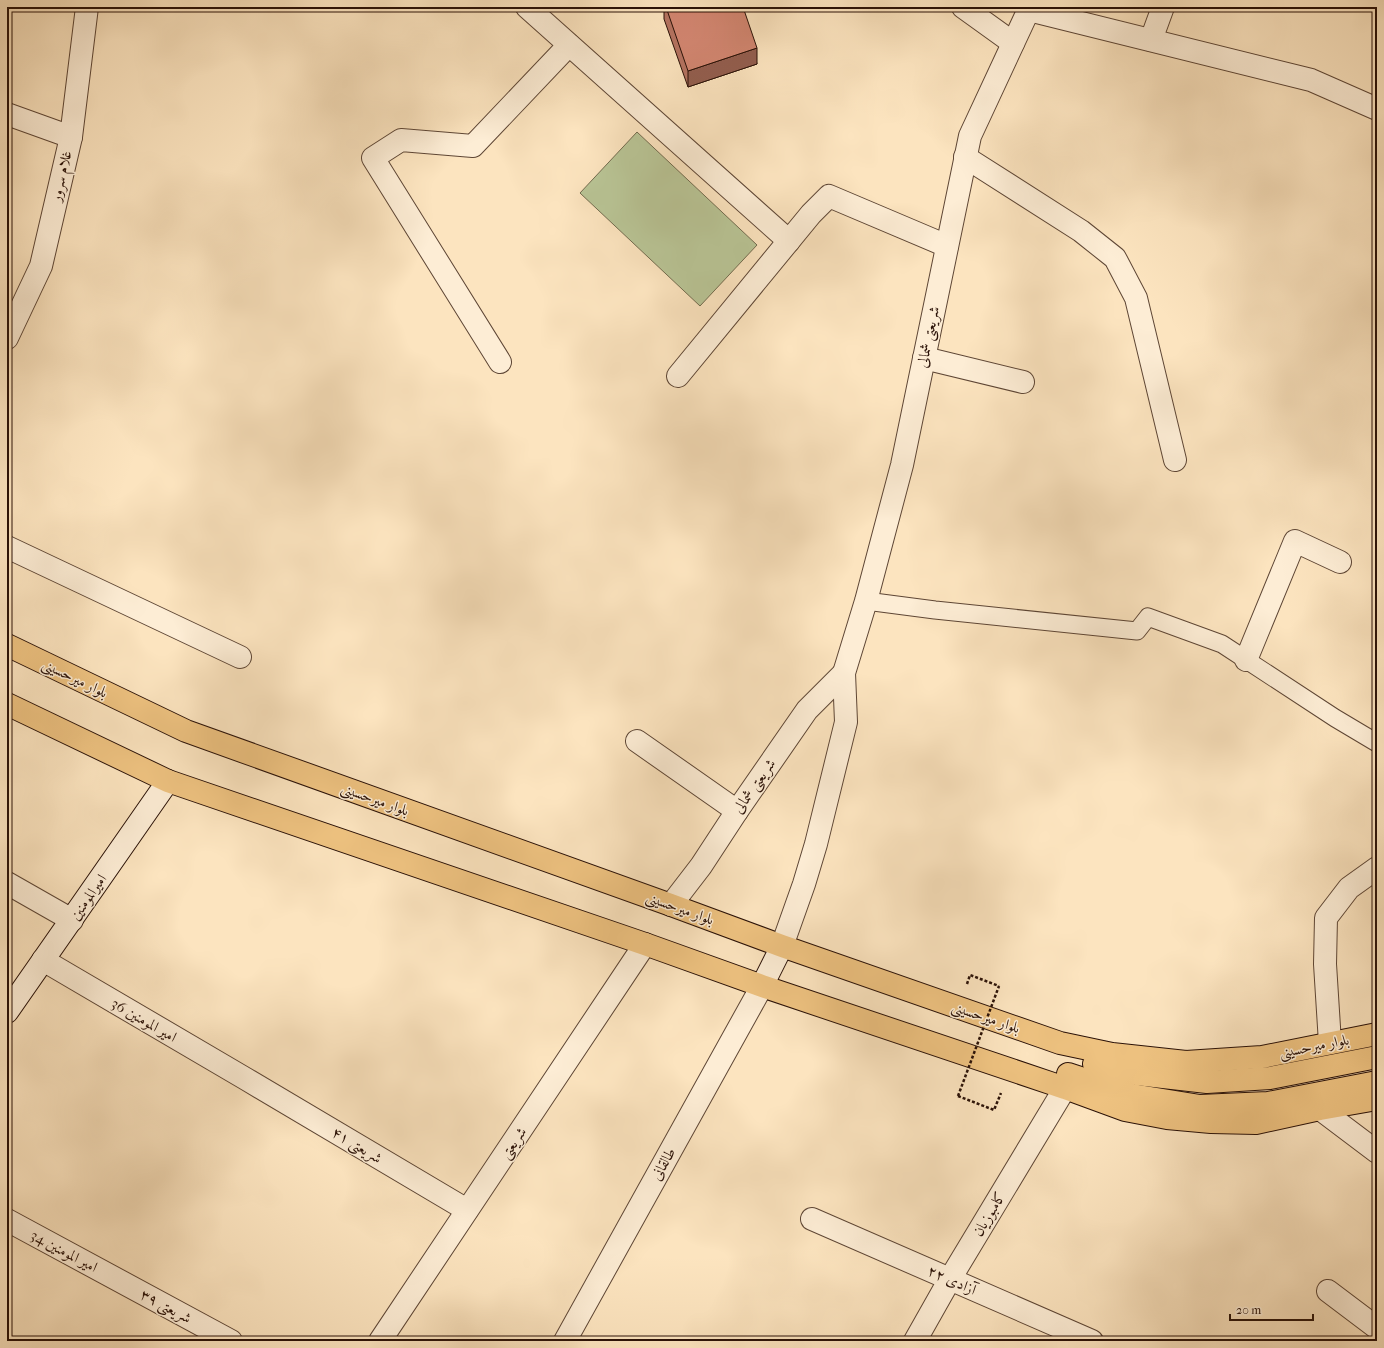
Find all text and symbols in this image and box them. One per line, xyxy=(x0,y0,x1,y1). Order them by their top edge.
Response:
street label: غلام سرور xyxy=(46,149,80,206)
street label: شریعتی شمالی xyxy=(913,305,945,370)
street label: بلوار میرحسینی xyxy=(38,654,111,703)
street label: شریعتی شمالی xyxy=(729,755,781,818)
street label: بلوار میرحسینی xyxy=(338,778,412,822)
street label: امیرالمومنین xyxy=(66,871,110,923)
street label: بلوار میرحسینی xyxy=(643,887,717,931)
street label: امیر المومنین 36 xyxy=(108,994,180,1046)
street label: بلوار میرحسینی xyxy=(949,997,1023,1039)
street label: بلوار میرحسینی xyxy=(1277,1030,1351,1064)
street label: شریعتی ۴۱ xyxy=(328,1123,385,1169)
street label: شریعتی xyxy=(496,1124,532,1163)
street label: طالقانی xyxy=(647,1144,679,1184)
street label: کامبوزیان xyxy=(969,1188,1009,1240)
street label: امیر المومنین 34 xyxy=(27,1226,101,1276)
street label: آزادی ۲۲ xyxy=(925,1261,981,1299)
street label: شریعتی ۳۹ xyxy=(136,1285,195,1329)
scale bar xyxy=(1230,1296,1313,1322)
text: 20 m xyxy=(1236,1303,1261,1317)

